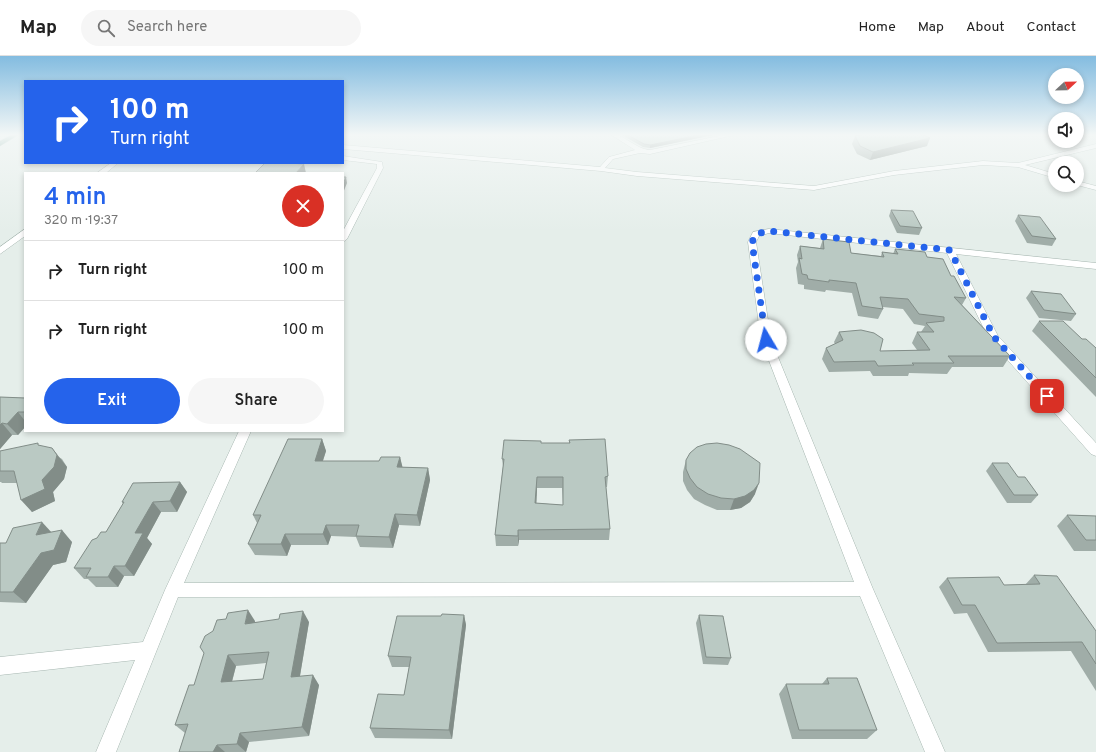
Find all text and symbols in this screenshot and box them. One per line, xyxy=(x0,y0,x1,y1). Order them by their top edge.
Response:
search box xyxy=(81,10,361,46)
text: Map xyxy=(20,16,57,40)
icon: search xyxy=(95,17,117,39)
text: Search here xyxy=(127,18,207,37)
text: Home xyxy=(859,19,896,36)
text: Map xyxy=(918,19,944,36)
text: About xyxy=(966,19,1005,36)
text: Contact xyxy=(1027,19,1076,36)
north arrow xyxy=(1048,68,1084,104)
map controls xyxy=(1048,68,1084,192)
text: 100 m xyxy=(110,93,190,129)
icon: right xyxy=(44,96,96,148)
button: sound xyxy=(1048,112,1084,148)
text: Turn right xyxy=(110,128,190,151)
button: search xyxy=(1048,156,1084,192)
text: 4 min xyxy=(44,183,106,213)
button: close xyxy=(282,185,324,227)
text: 320 m · 19:37 xyxy=(44,213,118,229)
icon: right xyxy=(44,260,66,282)
text: Turn right xyxy=(78,261,147,280)
text: 100 m xyxy=(283,261,324,280)
position arrow xyxy=(745,319,787,361)
icon: right xyxy=(44,320,66,342)
text: Turn right xyxy=(78,321,147,340)
text: 100 m xyxy=(283,321,324,340)
button: Exit xyxy=(44,378,180,424)
button: Share xyxy=(188,378,324,424)
pin xyxy=(1030,379,1064,413)
icon: arrive xyxy=(1036,385,1058,407)

